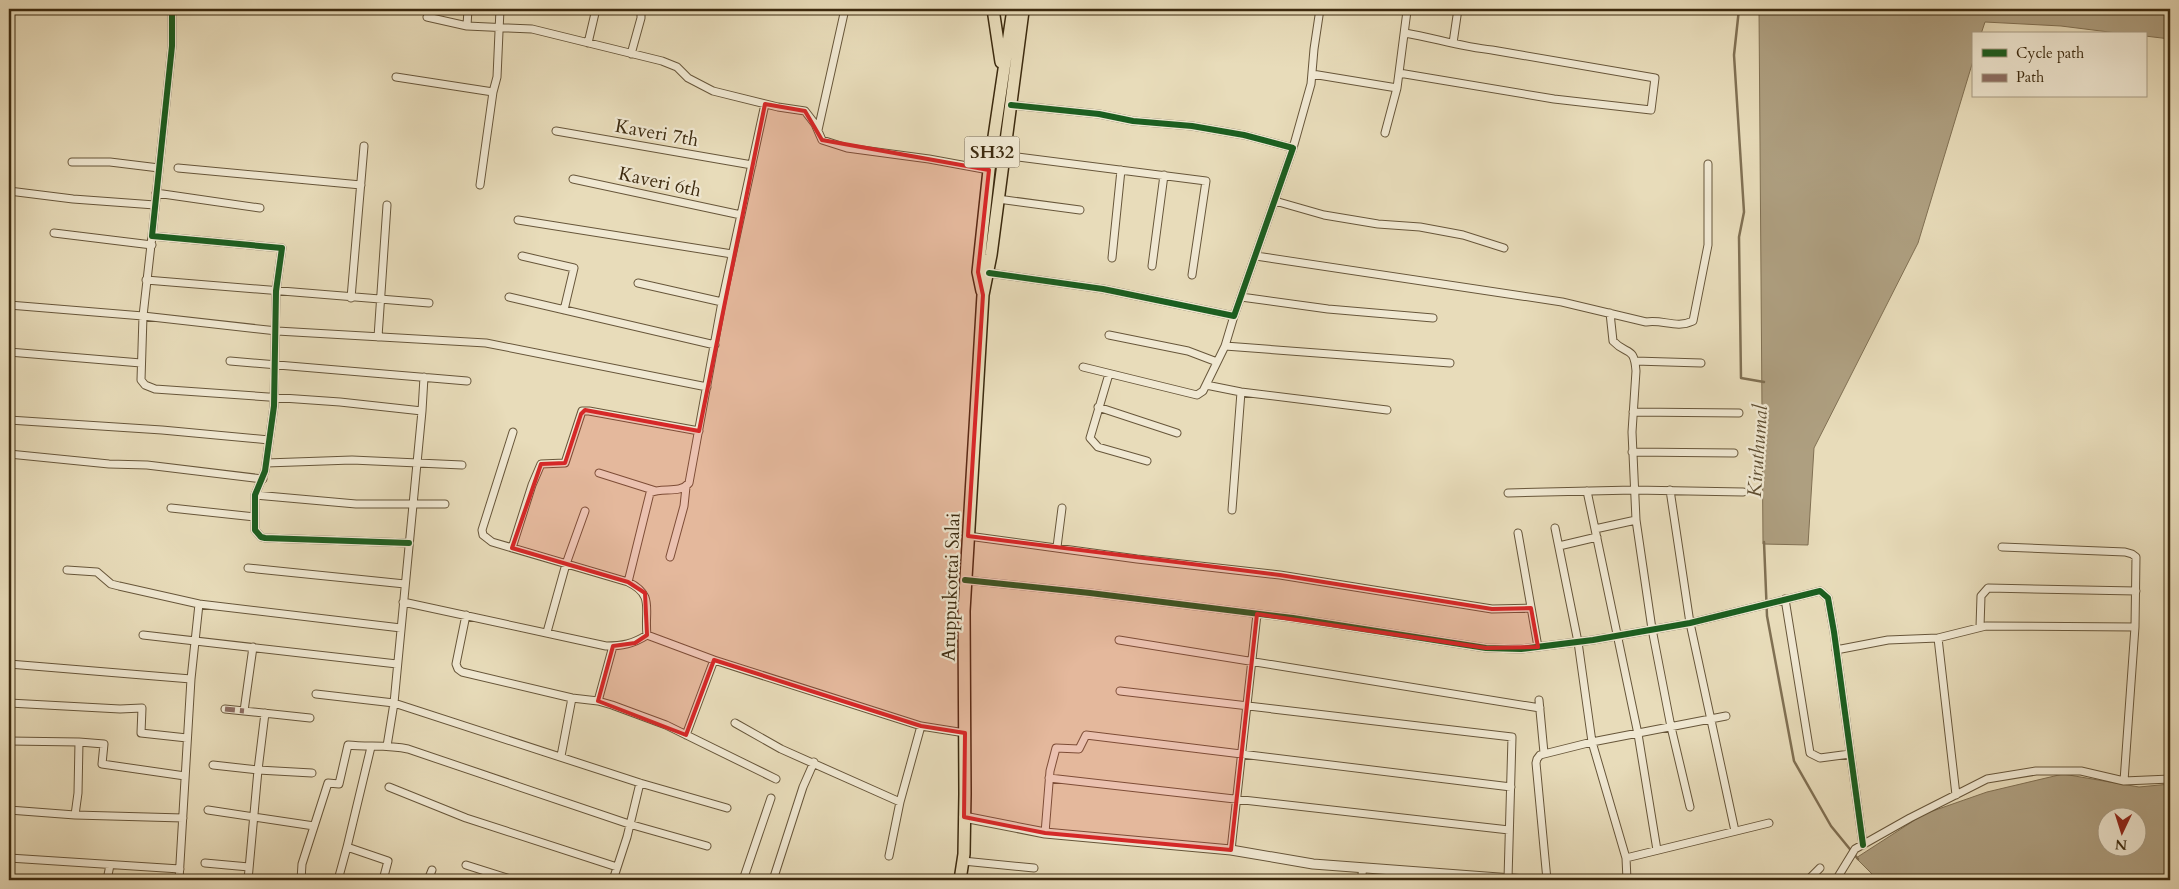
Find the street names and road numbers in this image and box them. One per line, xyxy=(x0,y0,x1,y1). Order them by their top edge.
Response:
street label: Kaveri 7th xyxy=(613,113,701,153)
road number: SH32 xyxy=(964,136,1020,168)
street label: Kaveri 6th xyxy=(616,161,704,204)
street label: Aruppukottai Salai xyxy=(935,512,967,662)

